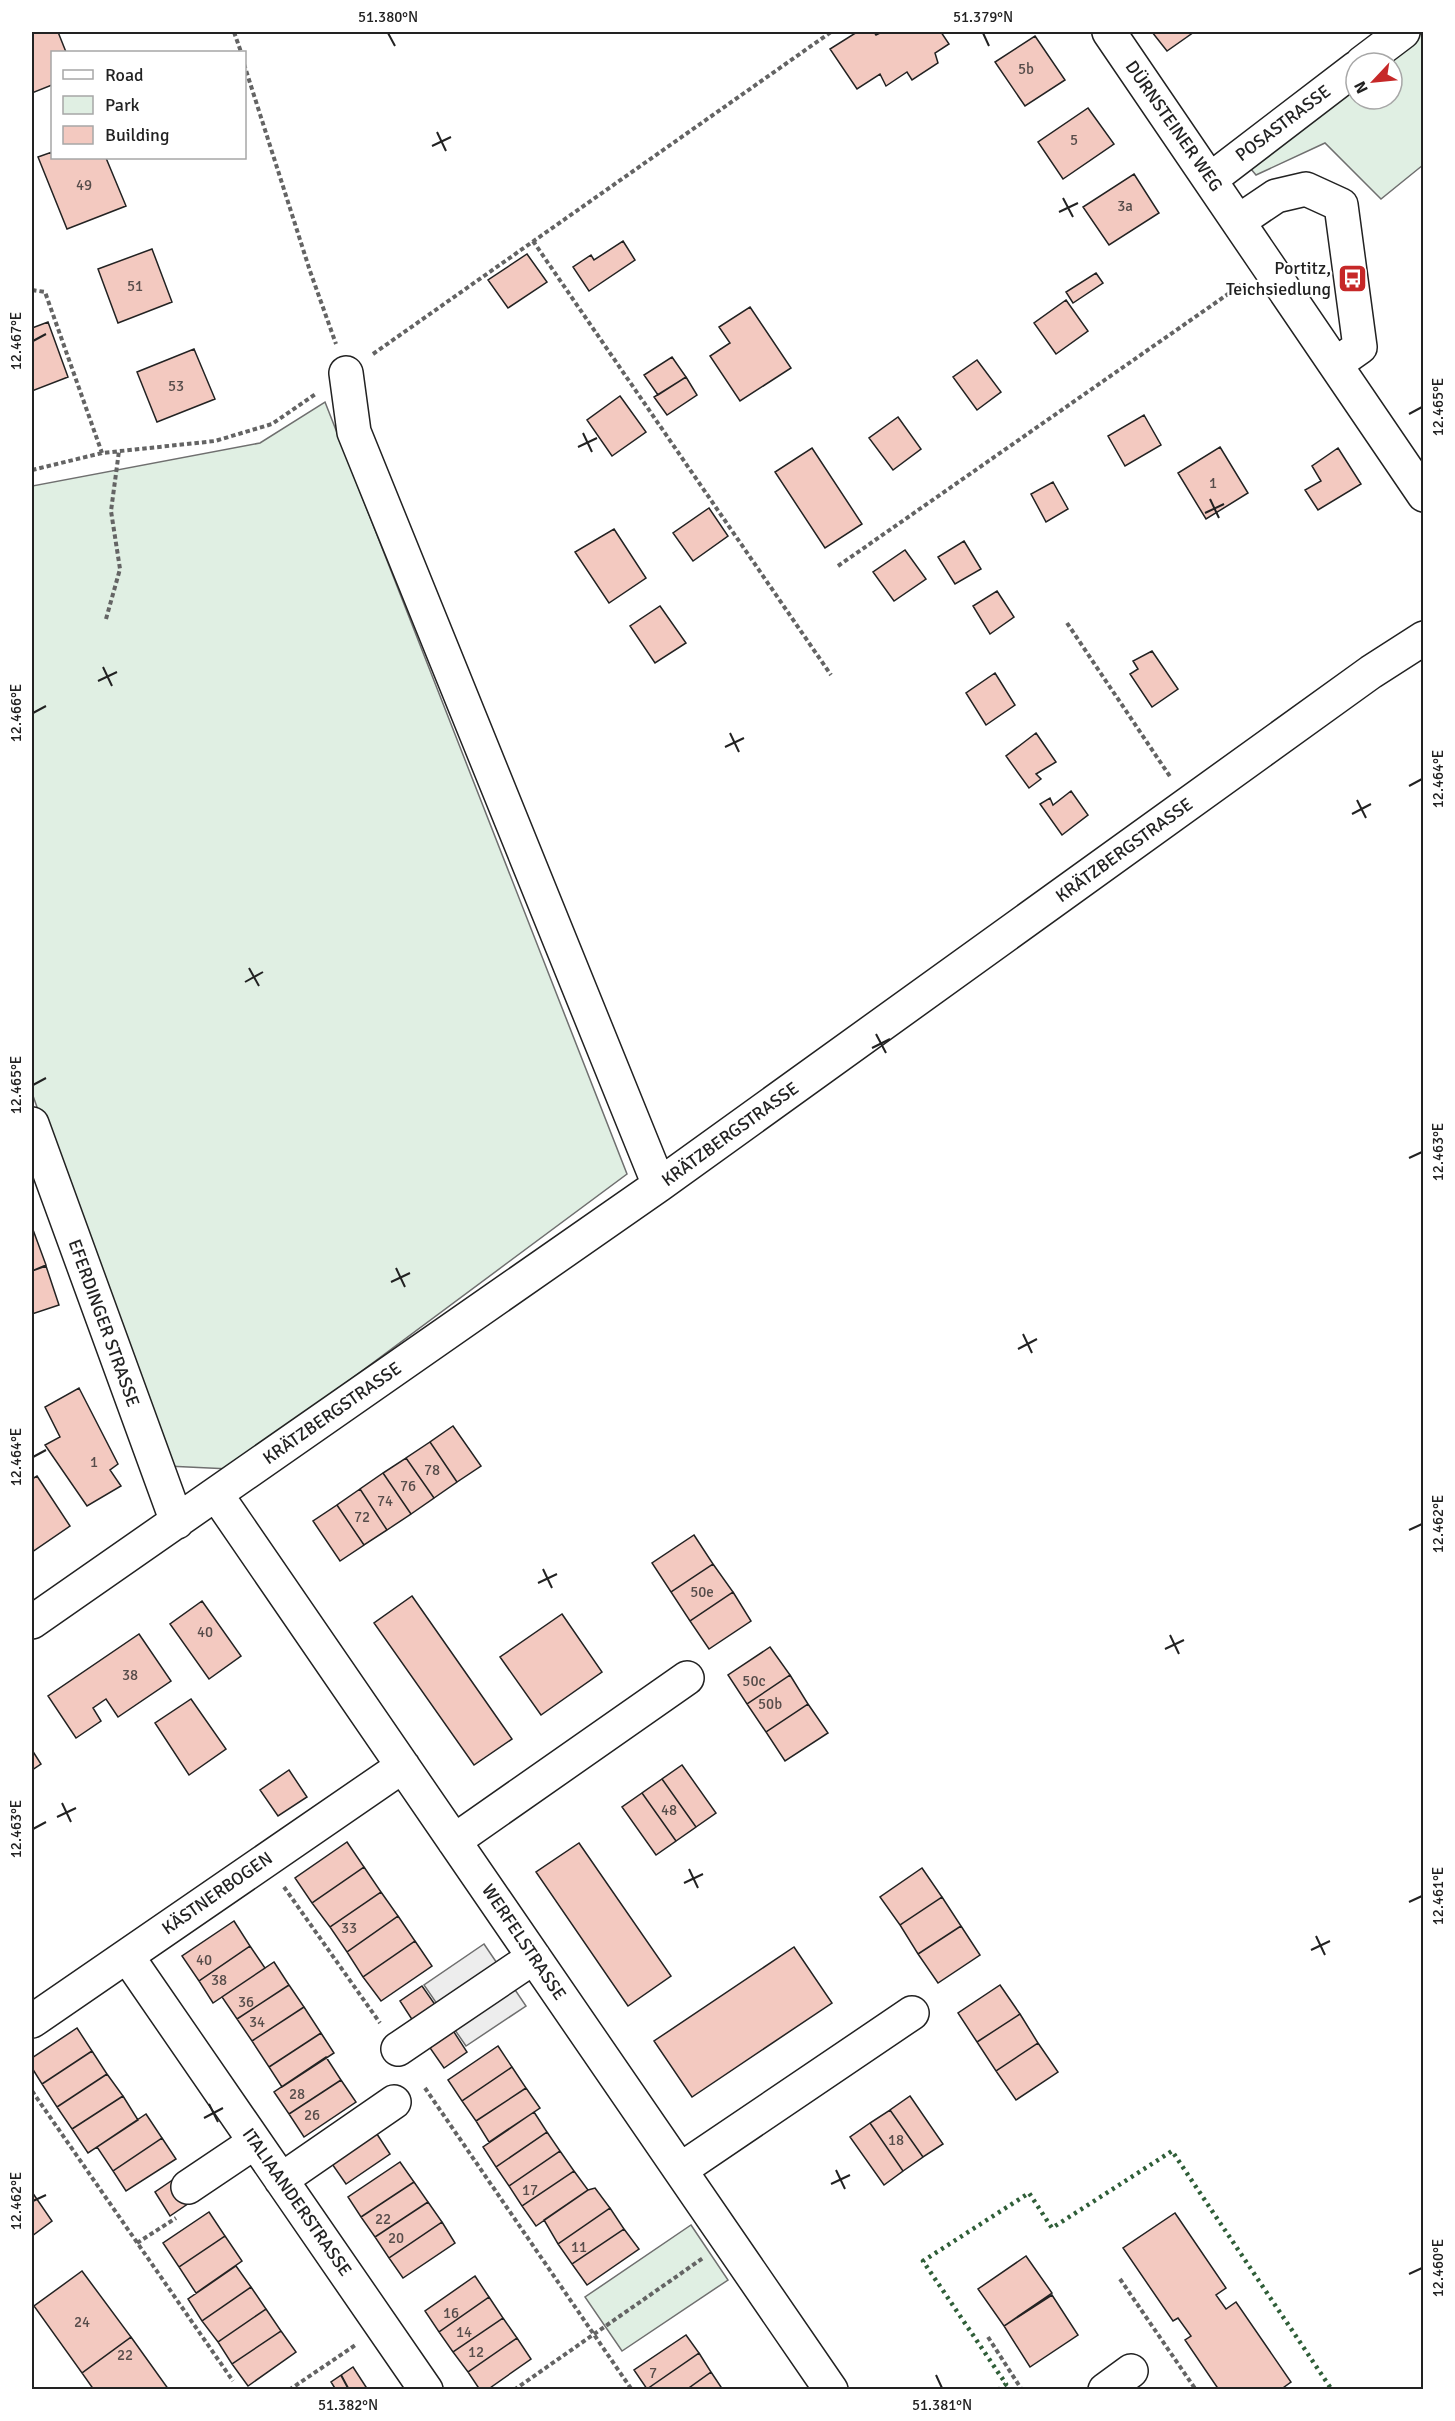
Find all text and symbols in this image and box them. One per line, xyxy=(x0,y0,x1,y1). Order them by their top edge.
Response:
text: 51.380°N xyxy=(358,8,418,26)
text: 51.379°N xyxy=(953,8,1013,26)
legend xyxy=(51,51,246,159)
north arrow xyxy=(1344,51,1404,111)
street label: DÜRNSTEINER WEG xyxy=(1121,56,1227,196)
house number: 5b xyxy=(1018,60,1034,78)
text: Road xyxy=(105,64,144,86)
text: N xyxy=(1350,78,1373,97)
street label: POSASTRASSE xyxy=(1231,80,1335,166)
text: Park xyxy=(105,94,140,116)
text: Building xyxy=(105,124,169,146)
house number: 5 xyxy=(1070,131,1078,149)
house number: 49 xyxy=(76,176,92,194)
house number: 3a xyxy=(1117,197,1133,215)
place label: Portitz, Teichsiedlung xyxy=(1226,257,1331,300)
bus stop icon: Portitz, Teichsiedlung xyxy=(1336,262,1368,294)
house number: 51 xyxy=(127,277,143,295)
text: 12.467°E xyxy=(7,312,25,370)
house number: 53 xyxy=(168,377,184,395)
text: 12.465°E xyxy=(1429,378,1447,436)
house number: 1 xyxy=(1209,474,1217,492)
text: 12.466°E xyxy=(7,684,25,742)
text: 12.464°E xyxy=(1429,750,1447,808)
street label: KRÄTZBERGSTRASSE xyxy=(1051,793,1197,907)
text: 12.465°E xyxy=(7,1056,25,1114)
street label: KRÄTZBERGSTRASSE xyxy=(657,1077,803,1191)
text: 12.463°E xyxy=(1429,1123,1447,1181)
street label: EFERDINGER STRASSE xyxy=(63,1236,145,1410)
street label: KRÄTZBERGSTRASSE xyxy=(259,1357,405,1469)
text: 12.464°E xyxy=(7,1428,25,1486)
house number: 1 xyxy=(90,1453,98,1471)
house number: 78 xyxy=(424,1461,440,1479)
house number: 76 xyxy=(400,1477,416,1495)
house number: 74 xyxy=(377,1492,393,1510)
text: 12.462°E xyxy=(1429,1495,1447,1553)
house number: 72 xyxy=(354,1508,370,1526)
house number: 50e xyxy=(690,1583,714,1601)
house number: 40 xyxy=(197,1623,213,1641)
house number: 38 xyxy=(122,1666,138,1684)
house number: 50c xyxy=(742,1672,766,1690)
house number: 50b xyxy=(758,1695,782,1713)
text: 12.463°E xyxy=(7,1800,25,1858)
house number: 48 xyxy=(661,1801,677,1819)
street label: KÄSTNERBOGEN xyxy=(157,1847,277,1939)
text: 12.461°E xyxy=(1429,1867,1447,1925)
street label: WERFELSTRASSE xyxy=(477,1880,571,2004)
house number: 33 xyxy=(341,1919,357,1937)
house number: 40 xyxy=(196,1951,212,1969)
house number: 38 xyxy=(211,1971,227,1989)
house number: 36 xyxy=(238,1993,254,2011)
house number: 34 xyxy=(249,2013,265,2031)
house number: 28 xyxy=(289,2085,305,2103)
house number: 26 xyxy=(304,2106,320,2124)
street label: ITALIAANDERSTRASSE xyxy=(238,2124,356,2280)
house number: 18 xyxy=(888,2131,904,2149)
text: 12.462°E xyxy=(7,2172,25,2230)
house number: 17 xyxy=(522,2181,538,2199)
house number: 22 xyxy=(375,2210,391,2228)
house number: 20 xyxy=(388,2229,404,2247)
house number: 11 xyxy=(571,2238,587,2256)
text: 12.460°E xyxy=(1429,2239,1447,2297)
house number: 16 xyxy=(443,2304,459,2322)
house number: 24 xyxy=(74,2313,90,2331)
house number: 14 xyxy=(456,2323,472,2341)
house number: 12 xyxy=(468,2343,484,2361)
house number: 22 xyxy=(117,2346,133,2364)
house number: 7 xyxy=(649,2364,657,2382)
text: 51.382°N xyxy=(318,2396,378,2414)
text: 51.381°N xyxy=(912,2396,972,2414)

